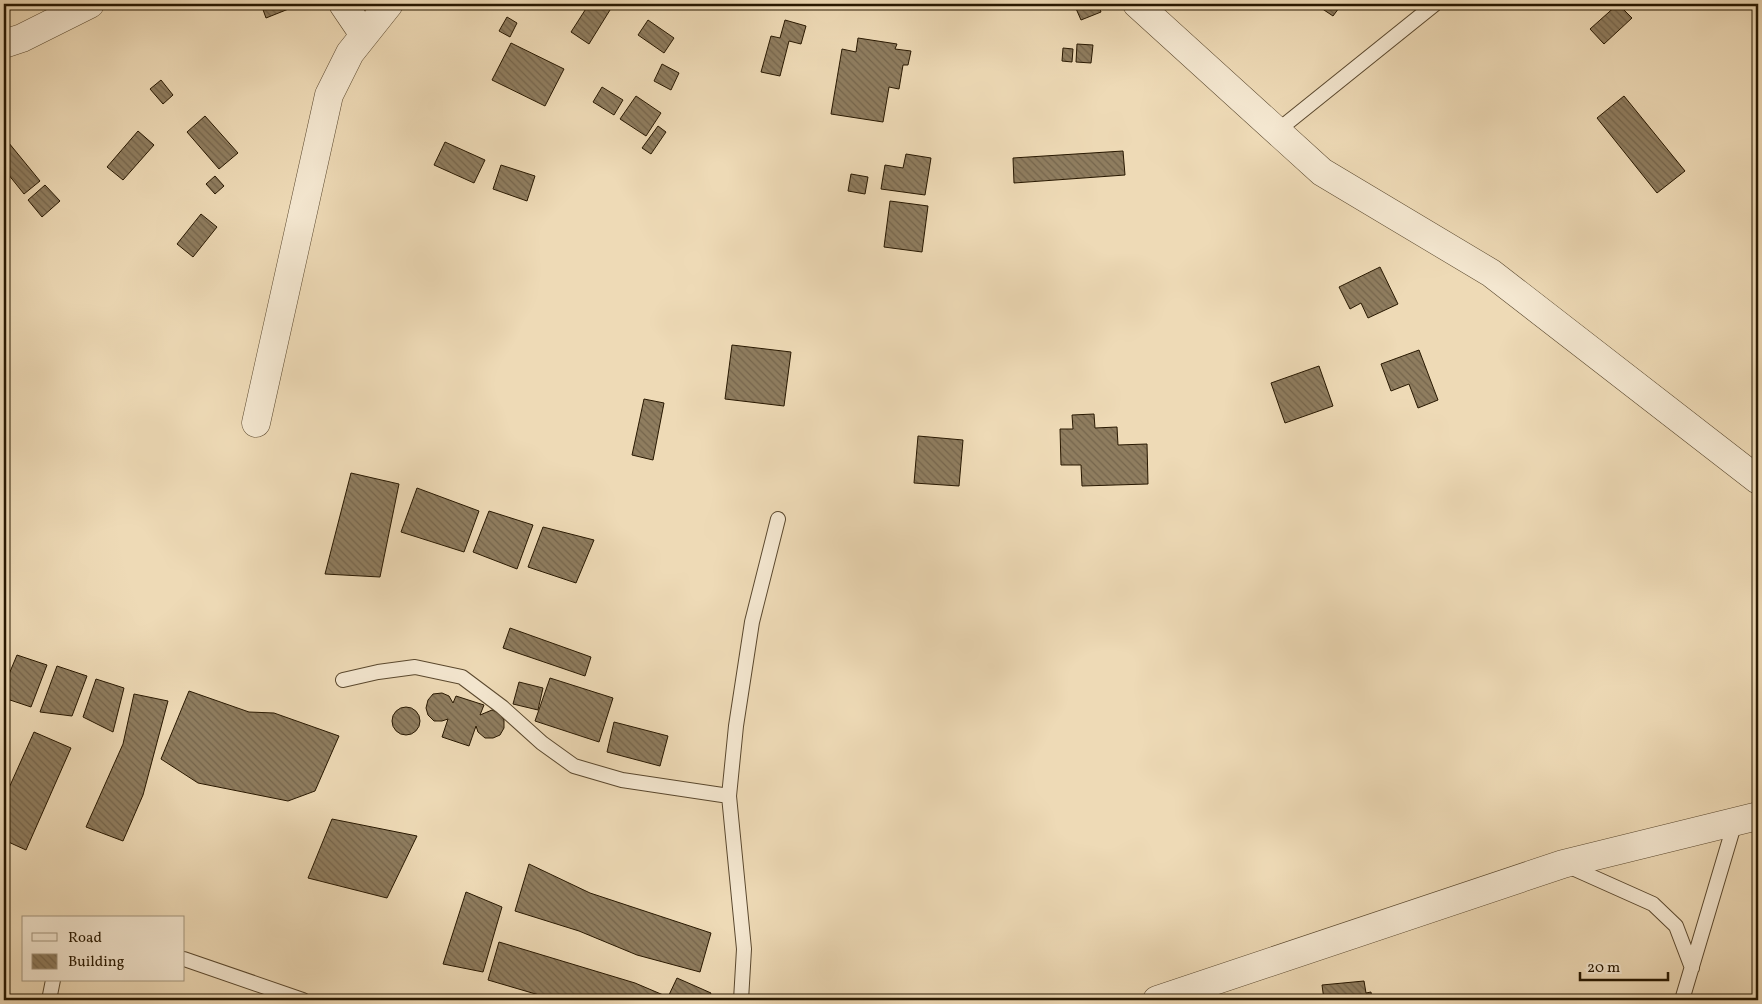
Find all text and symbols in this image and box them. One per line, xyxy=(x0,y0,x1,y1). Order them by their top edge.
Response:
legend xyxy=(22,916,185,982)
text: Road xyxy=(68,928,102,949)
scale bar xyxy=(1580,949,1667,981)
text: Building xyxy=(68,952,125,973)
text: 20 m xyxy=(1587,958,1620,979)

